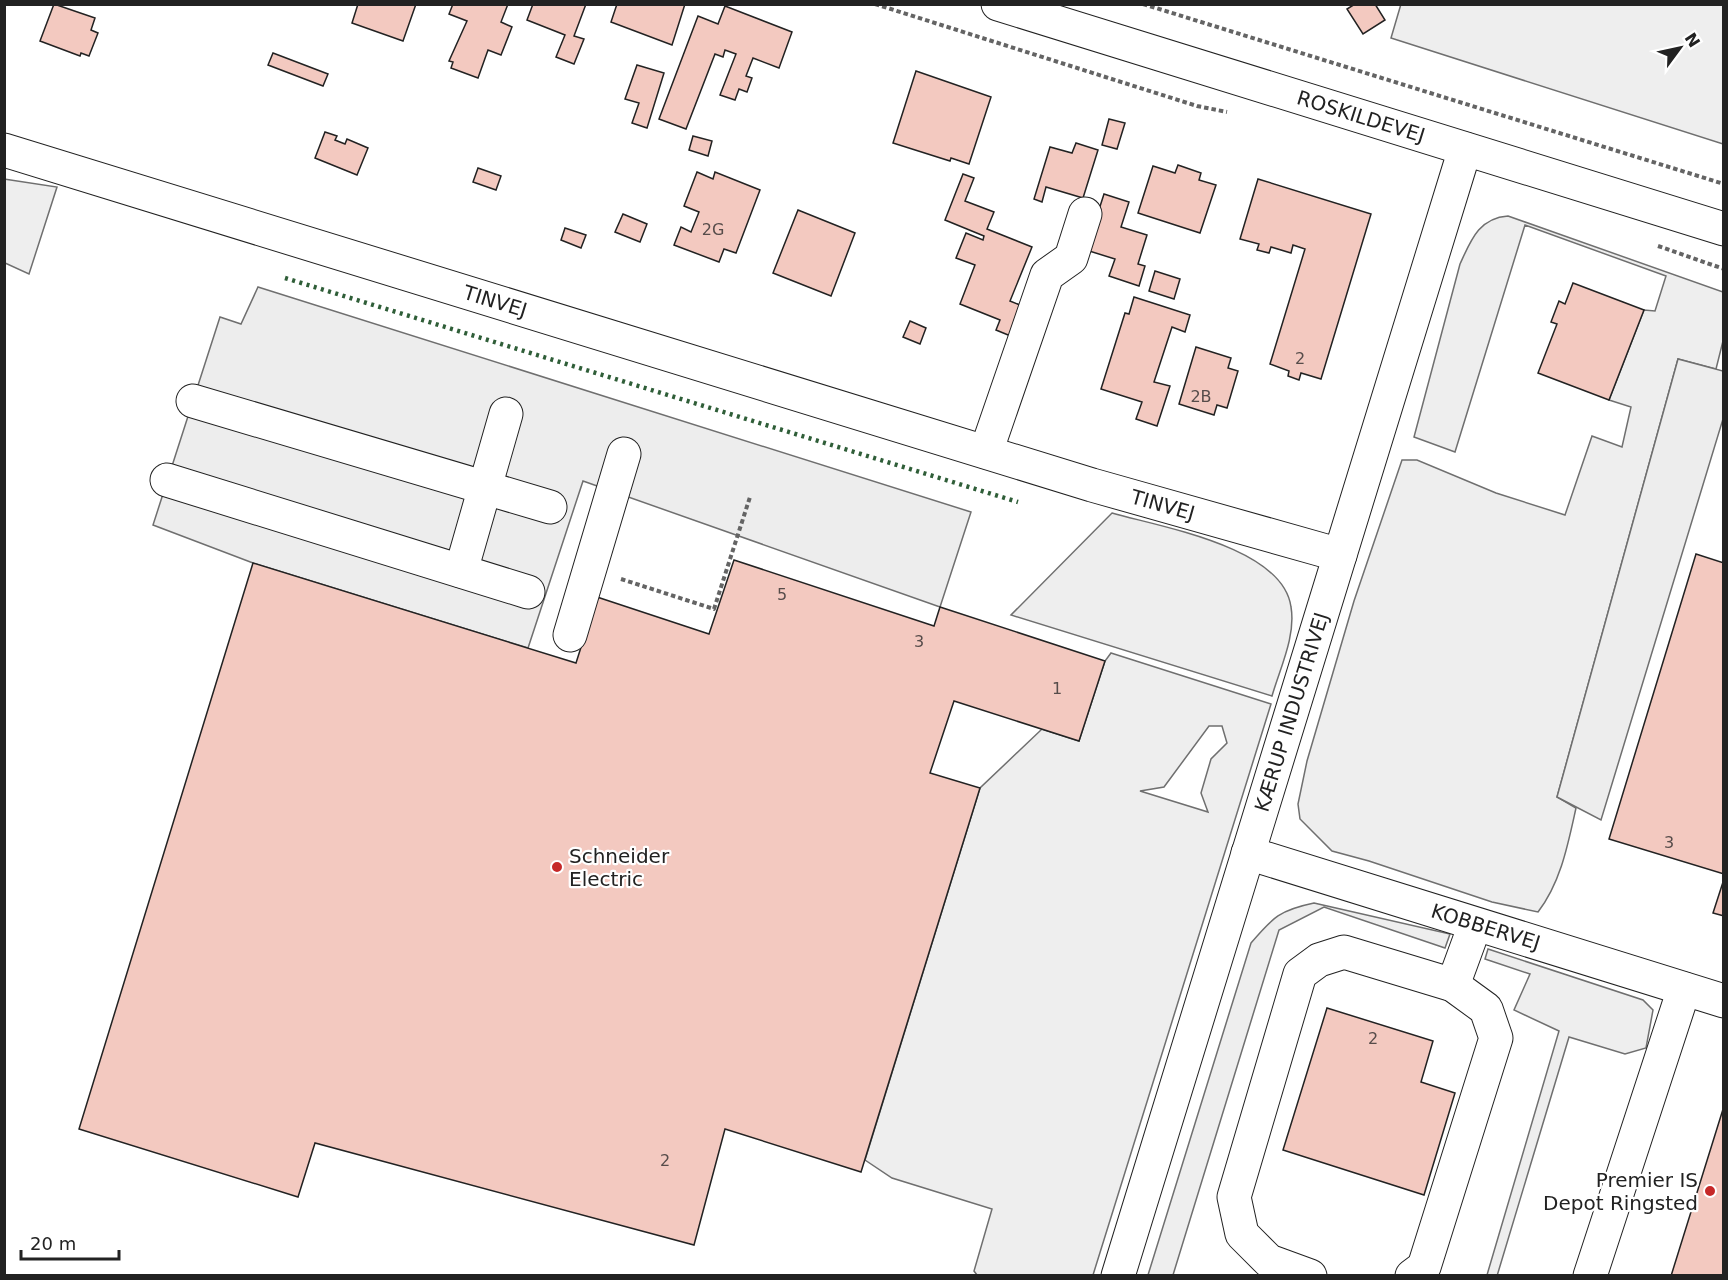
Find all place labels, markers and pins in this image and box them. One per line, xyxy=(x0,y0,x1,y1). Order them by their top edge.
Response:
place label: Schneider Electric xyxy=(569,844,670,891)
marker: Schneider Electric xyxy=(550,860,564,874)
place label: Premier IS Depot Ringsted xyxy=(1543,1168,1698,1215)
marker: Premier IS Depot Ringsted xyxy=(1703,1184,1717,1198)

